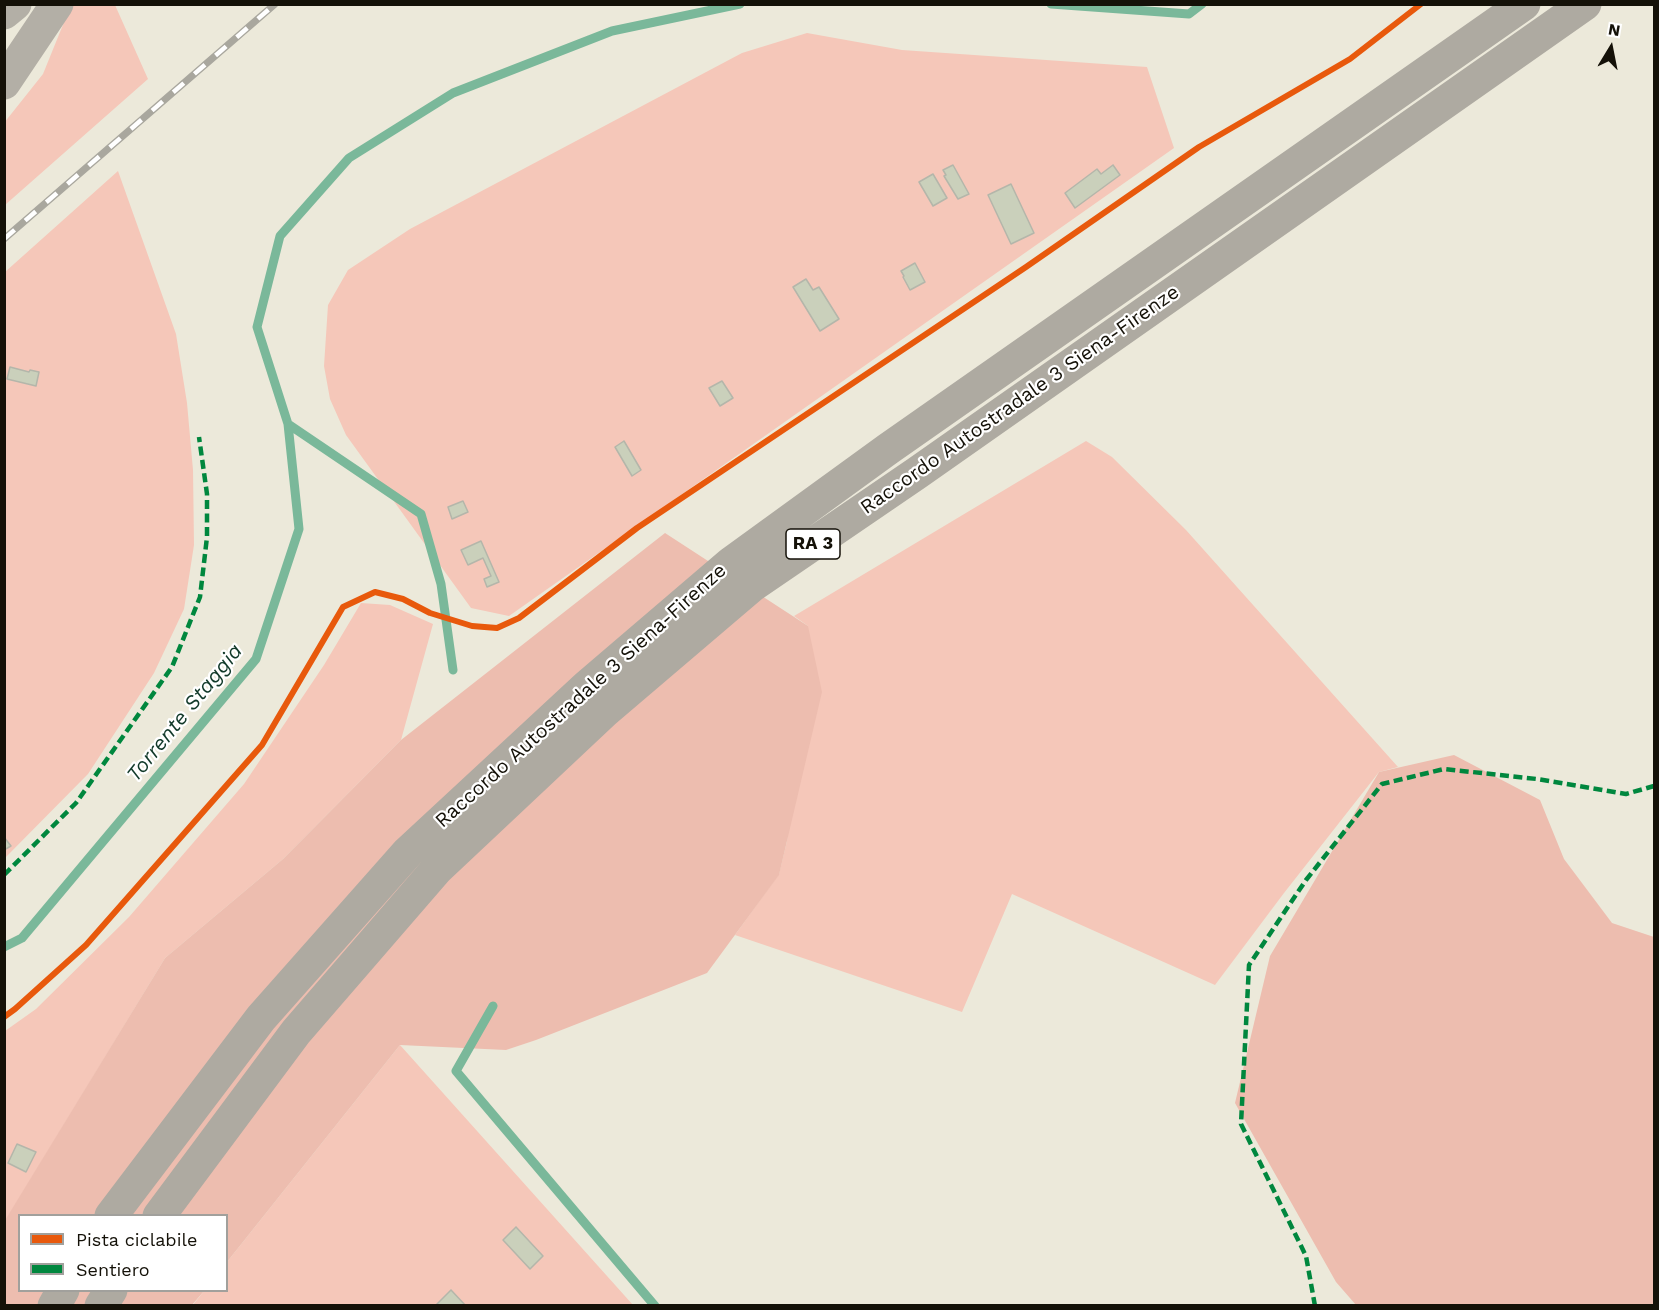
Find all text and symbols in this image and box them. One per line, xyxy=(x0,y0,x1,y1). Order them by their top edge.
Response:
north arrow xyxy=(1581,18,1641,78)
text: N xyxy=(1607,19,1622,40)
street label: Raccordo Autostradale 3 Siena-Firenze xyxy=(856,280,1184,520)
road number: RA 3 xyxy=(786,529,840,559)
street label: Raccordo Autostradale 3 Siena-Firenze xyxy=(431,559,731,833)
water label: Torrente Staggia xyxy=(122,639,248,787)
legend xyxy=(18,1214,228,1292)
text: Pista ciclabile xyxy=(76,1229,197,1250)
text: Sentiero xyxy=(76,1259,150,1280)

